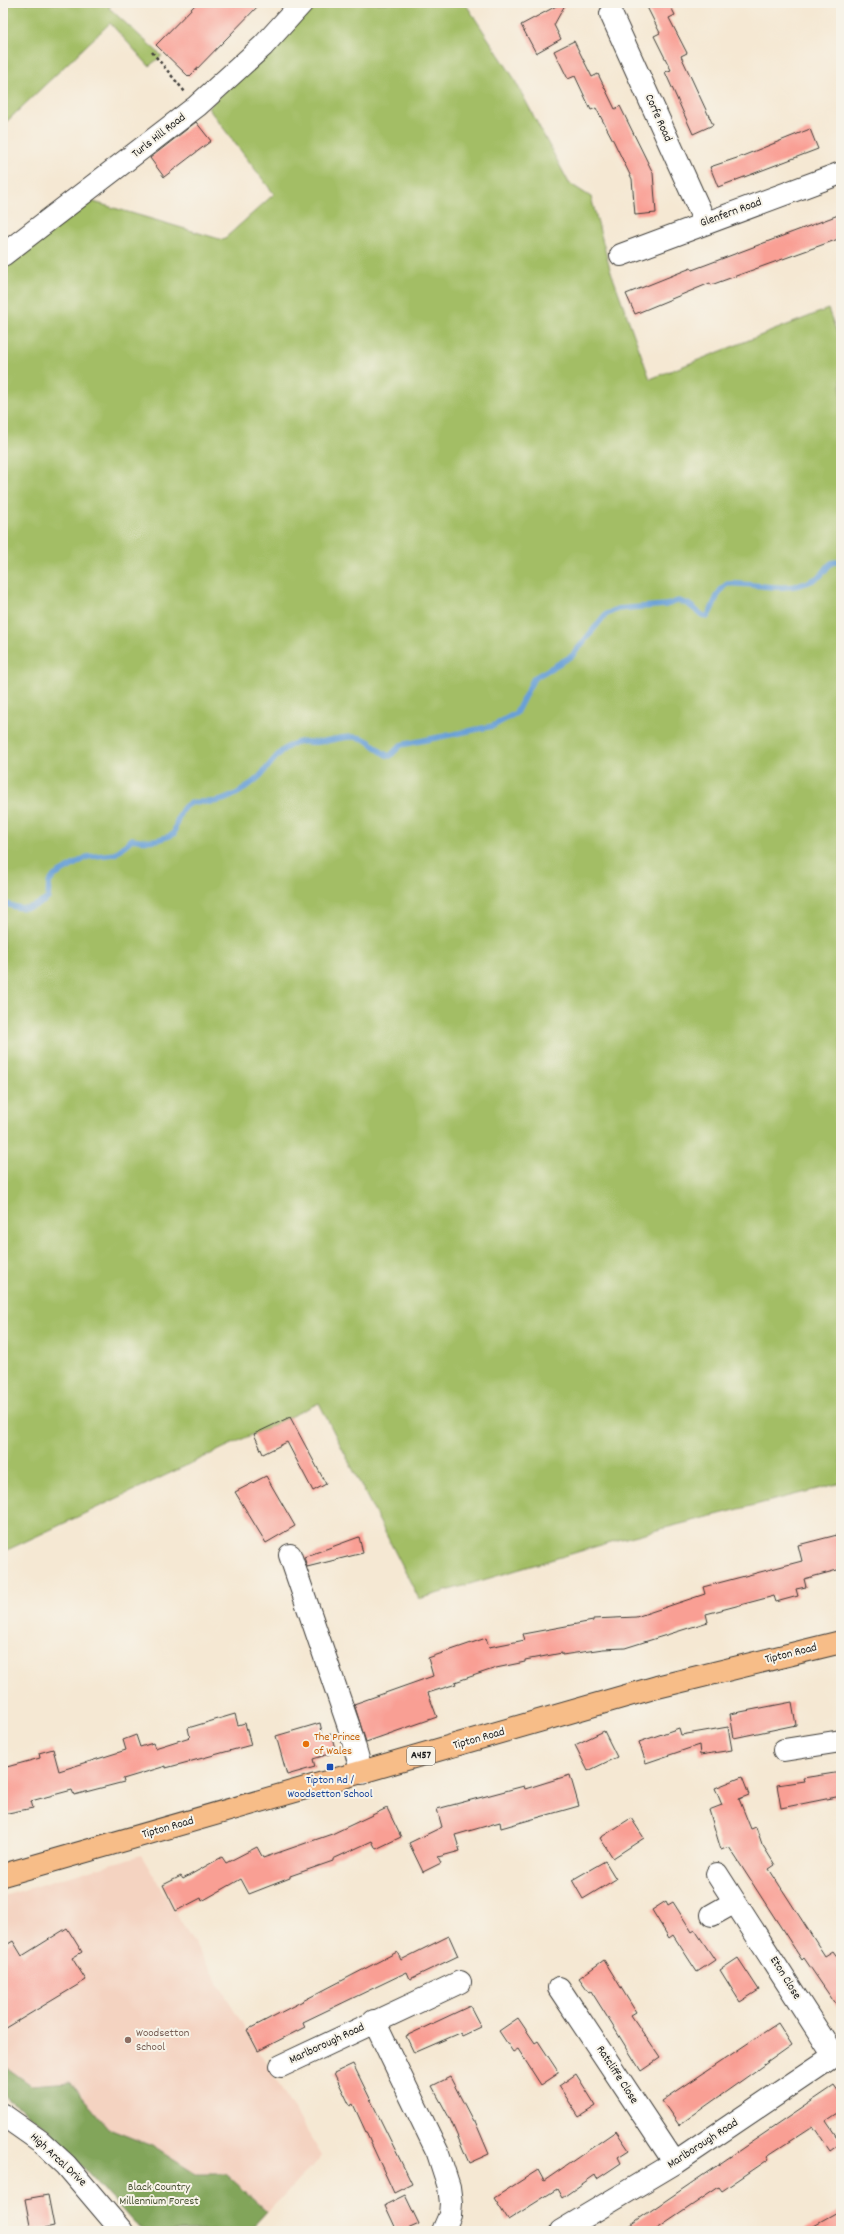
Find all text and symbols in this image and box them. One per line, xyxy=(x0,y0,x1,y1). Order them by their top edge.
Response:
street label: Corfe Road xyxy=(640,92,676,144)
street label: Turls Hill Road xyxy=(128,109,190,163)
street label: Glenfern Road xyxy=(698,194,764,232)
street label: Tipton Road xyxy=(763,1639,819,1669)
street label: Tipton Road xyxy=(451,1724,507,1754)
place label: The Prince of Wales xyxy=(314,1729,360,1760)
marker: The Prince of Wales xyxy=(301,1739,311,1749)
road number: A457 xyxy=(407,1747,435,1765)
marker: Tipton Rd / Woodsetton School xyxy=(325,1762,335,1772)
place label: Tipton Rd / Woodsetton School xyxy=(287,1772,373,1803)
street label: Tipton Road xyxy=(140,1813,196,1843)
street label: Eton Close xyxy=(765,1953,805,2003)
street label: Marlborough Road xyxy=(287,2019,367,2069)
place label: Woodsetton School xyxy=(136,2025,190,2056)
marker: Woodsetton School xyxy=(123,2035,133,2045)
street label: Ratcliffe Close xyxy=(592,2043,642,2107)
street label: Marlborough Road xyxy=(664,2115,742,2173)
street label: High Arcal Drive xyxy=(26,2129,90,2191)
park label: Black Country Millennium Forest xyxy=(119,2179,199,2210)

